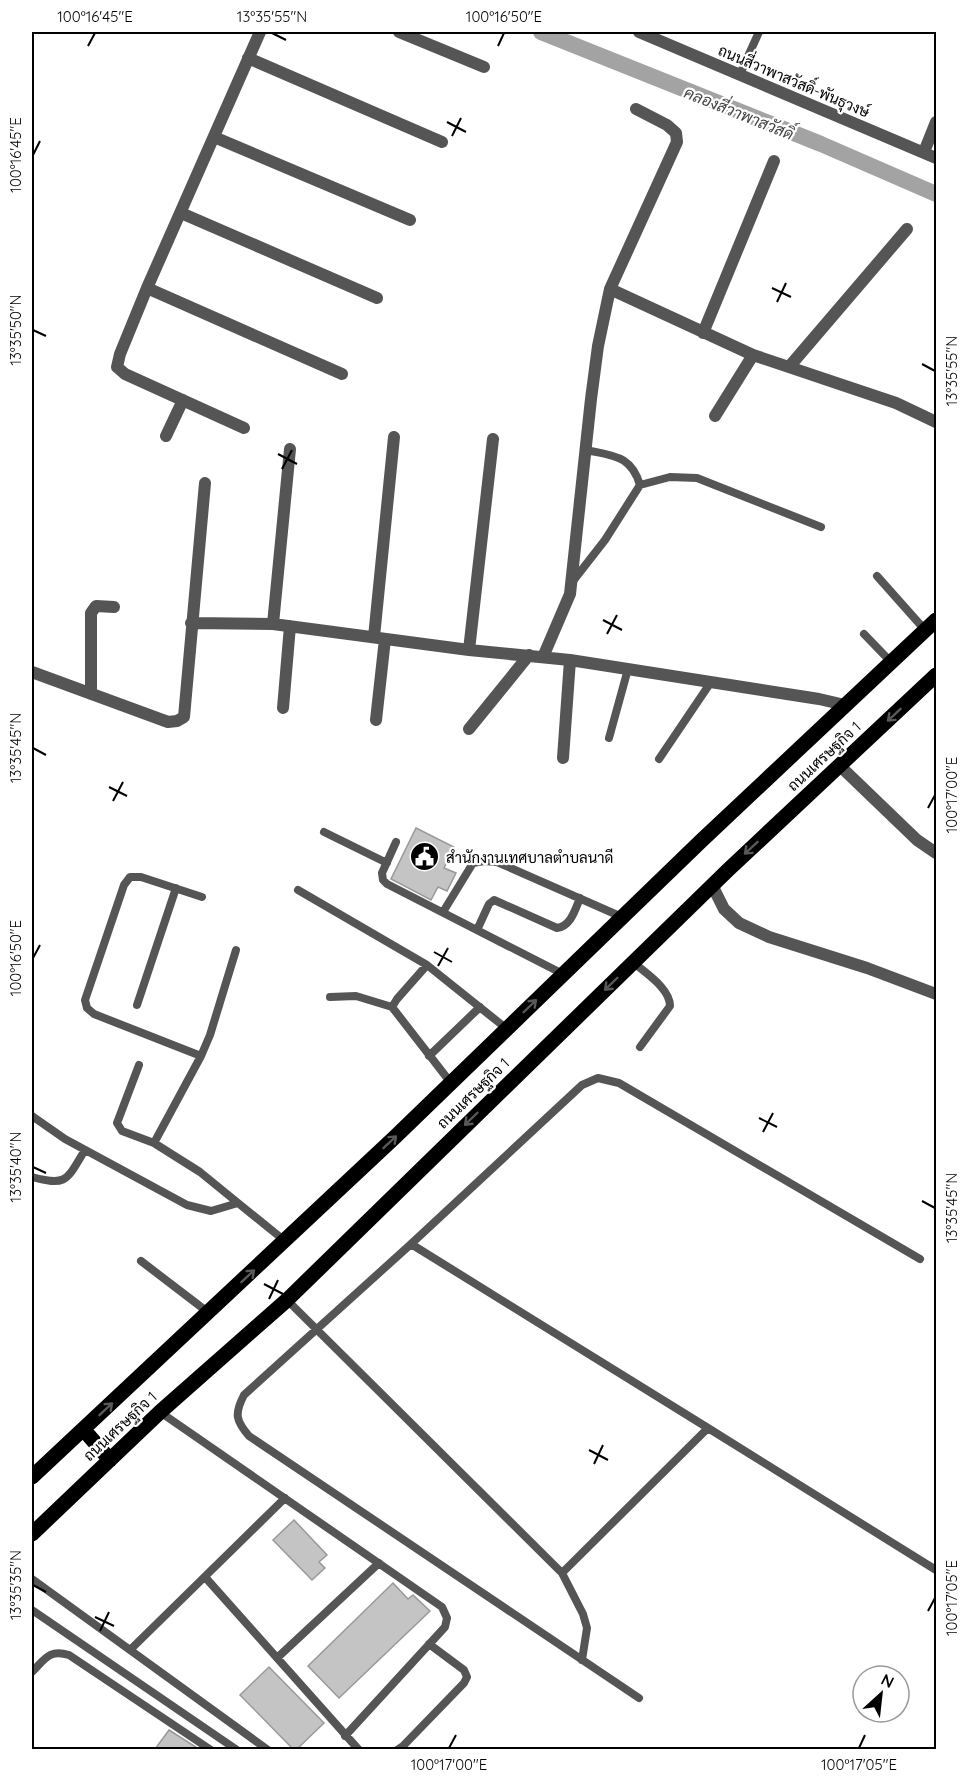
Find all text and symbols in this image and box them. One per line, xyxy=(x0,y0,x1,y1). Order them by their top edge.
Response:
text: 100°16'45"E xyxy=(57,7,133,26)
text: 13°35'55"N xyxy=(237,7,307,26)
text: 100°16'50"E xyxy=(466,7,542,26)
street label: ถนนสี่วาพาสวัสดิ์-พันธุวงษ์ xyxy=(715,36,875,124)
water label: คลองสี่วาพาสวัสดิ์ xyxy=(681,78,801,145)
text: 100°16'45"E xyxy=(6,117,25,193)
text: 13°35'50"N xyxy=(6,294,25,366)
text: 13°35'55"N xyxy=(942,336,961,406)
one-way arrow xyxy=(886,708,901,722)
text: 13°35'45"N xyxy=(6,713,25,783)
street label: ถนนเศรษฐกิจ 1 xyxy=(783,717,865,796)
text: 100°17'00"E xyxy=(942,757,961,833)
public building icon: สำนักงานเทศบาลตำบลนาดี xyxy=(409,841,441,873)
one-way arrow xyxy=(744,841,759,855)
place label: สำนักงานเทศบาลตำบลนาดี xyxy=(446,848,613,867)
text: 100°16'50"E xyxy=(6,920,25,996)
one-way arrow xyxy=(604,976,619,990)
one-way arrow xyxy=(522,999,537,1013)
street label: ถนนเศรษฐกิจ 1 xyxy=(433,1054,514,1133)
one-way arrow xyxy=(464,1112,479,1126)
text: 13°35'40"N xyxy=(6,1132,25,1202)
one-way arrow xyxy=(382,1135,397,1149)
text: 13°35'45"N xyxy=(942,1173,961,1243)
one-way arrow xyxy=(240,1269,255,1283)
street label: ถนนเศรษฐกิจ 1 xyxy=(79,1387,161,1466)
one-way arrow xyxy=(98,1402,113,1416)
text: 13°35'35"N xyxy=(6,1550,25,1620)
text: 100°17'05"E xyxy=(942,1560,961,1636)
north arrow xyxy=(851,1664,911,1724)
text: N xyxy=(878,1669,898,1692)
text: 100°17'00"E xyxy=(411,1755,487,1774)
text: 100°17'05"E xyxy=(821,1755,897,1774)

